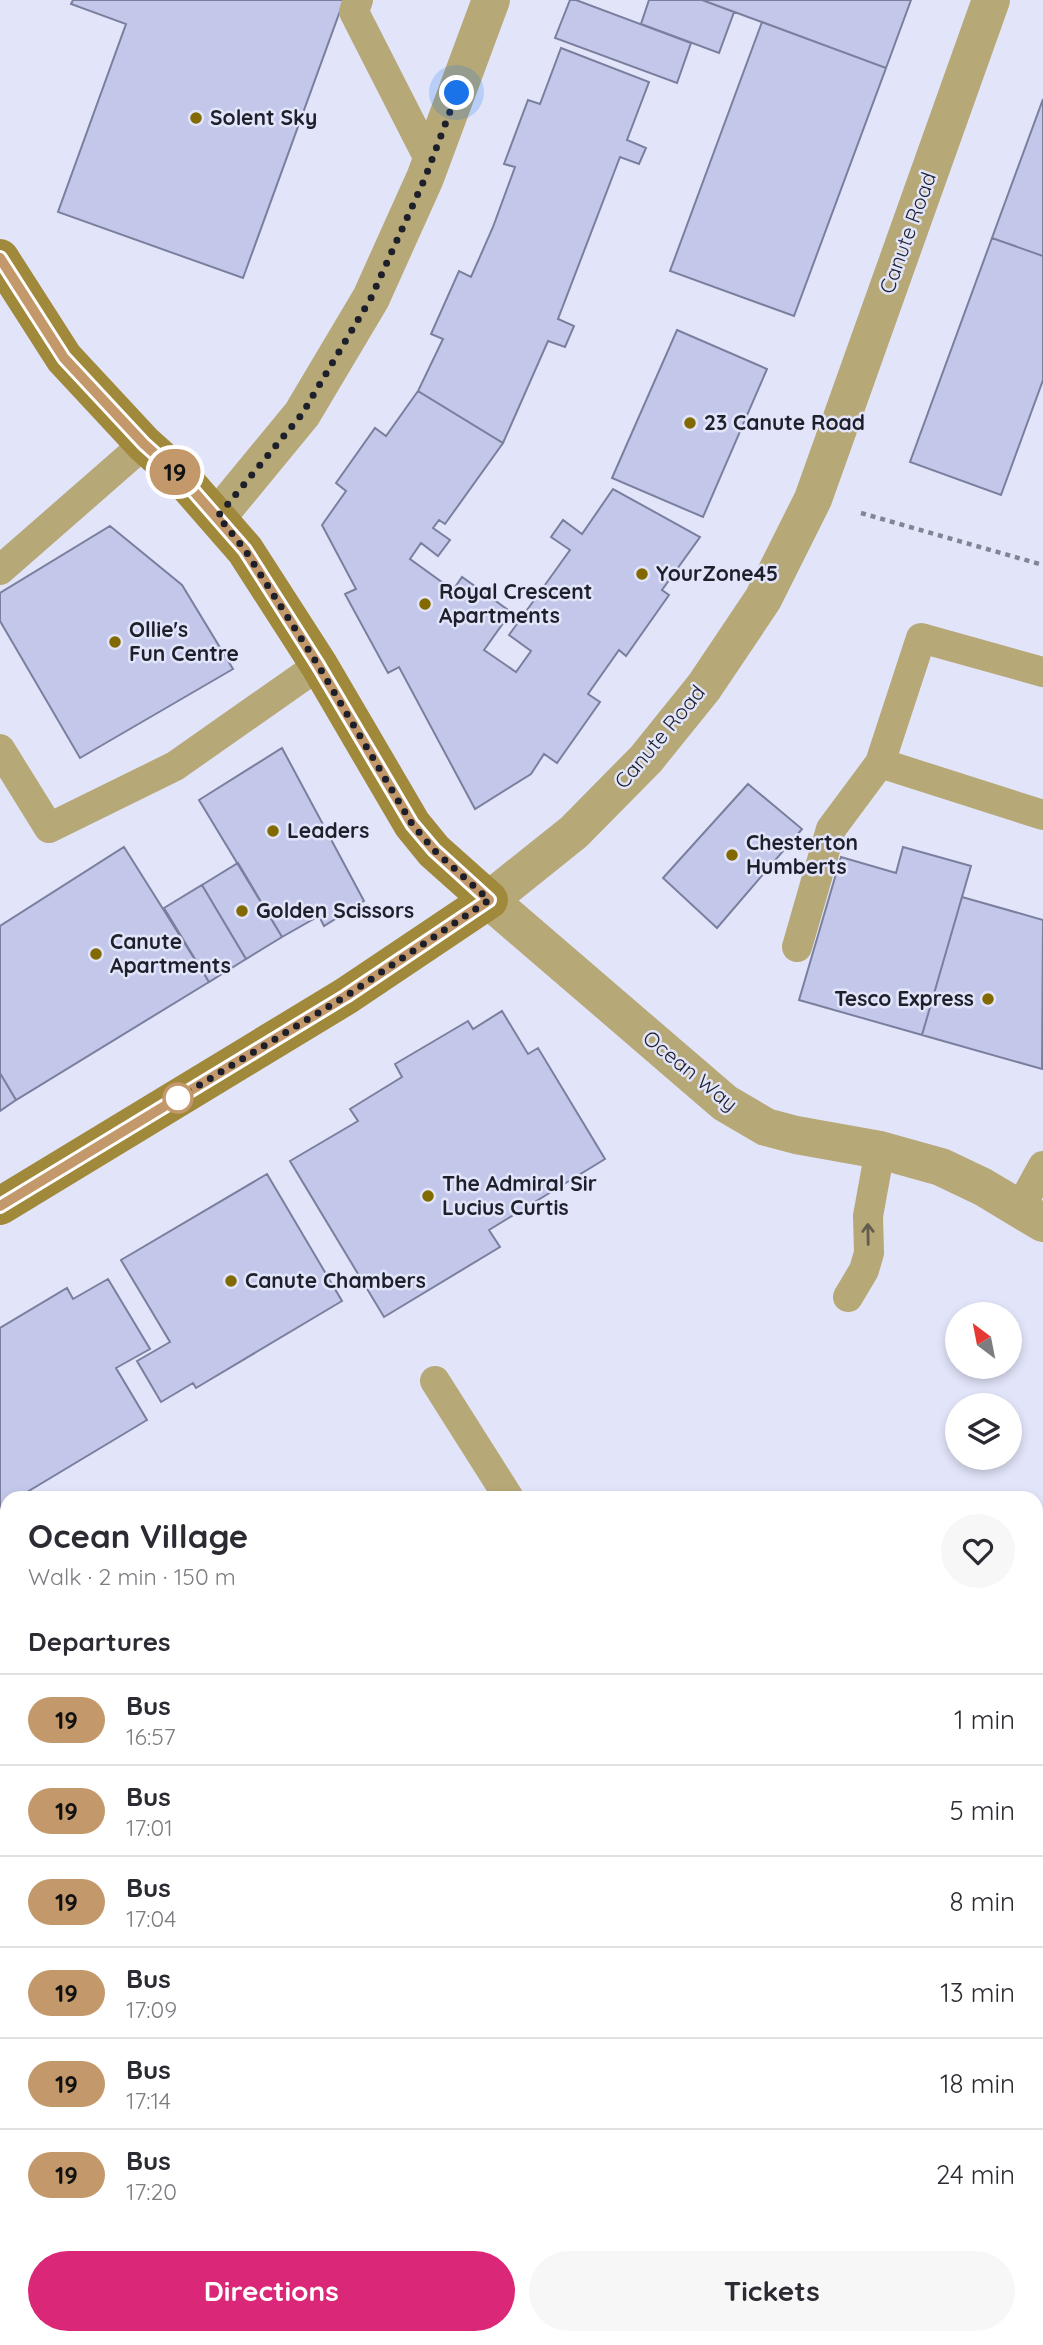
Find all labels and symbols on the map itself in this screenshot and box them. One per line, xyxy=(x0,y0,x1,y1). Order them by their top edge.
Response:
your location xyxy=(439,75,474,110)
place label: Solent Sky xyxy=(210,104,317,130)
marker: Solent Sky xyxy=(188,110,204,126)
street label: Canute Road xyxy=(873,168,941,297)
place label: 23 Canute Road xyxy=(704,409,865,435)
marker: 23 Canute Road xyxy=(682,415,698,431)
line badge: 19 xyxy=(144,449,206,495)
place label: YourZone45 xyxy=(656,560,778,586)
marker: YourZone45 xyxy=(634,566,650,582)
place label: Royal Crescent Apartments xyxy=(439,578,592,628)
marker: Royal Crescent Apartments xyxy=(417,596,433,612)
place label: Ollie's Fun Centre xyxy=(129,616,239,666)
marker: Ollie's Fun Centre xyxy=(107,634,123,650)
street label: Canute Road xyxy=(608,679,710,793)
place label: Leaders xyxy=(287,817,369,843)
marker: Leaders xyxy=(265,823,281,839)
place label: Chesterton Humberts xyxy=(746,829,858,879)
marker: Chesterton Humberts xyxy=(724,847,740,863)
place label: Golden Scissors xyxy=(256,897,414,923)
marker: Golden Scissors xyxy=(234,903,250,919)
place label: Canute Apartments xyxy=(110,928,231,978)
marker: Canute Apartments xyxy=(88,946,104,962)
place label: Tesco Express xyxy=(834,985,974,1011)
marker: Tesco Express xyxy=(980,991,996,1007)
street label: Ocean Way xyxy=(638,1024,743,1116)
unlabelled marker xyxy=(163,1083,193,1113)
place label: The Admiral Sir Lucius Curtis xyxy=(442,1170,597,1220)
marker: The Admiral Sir Lucius Curtis xyxy=(420,1188,436,1204)
one-way arrow xyxy=(862,1223,875,1246)
place label: Canute Chambers xyxy=(245,1267,426,1293)
marker: Canute Chambers xyxy=(223,1273,239,1289)
north arrow xyxy=(945,1302,1022,1379)

